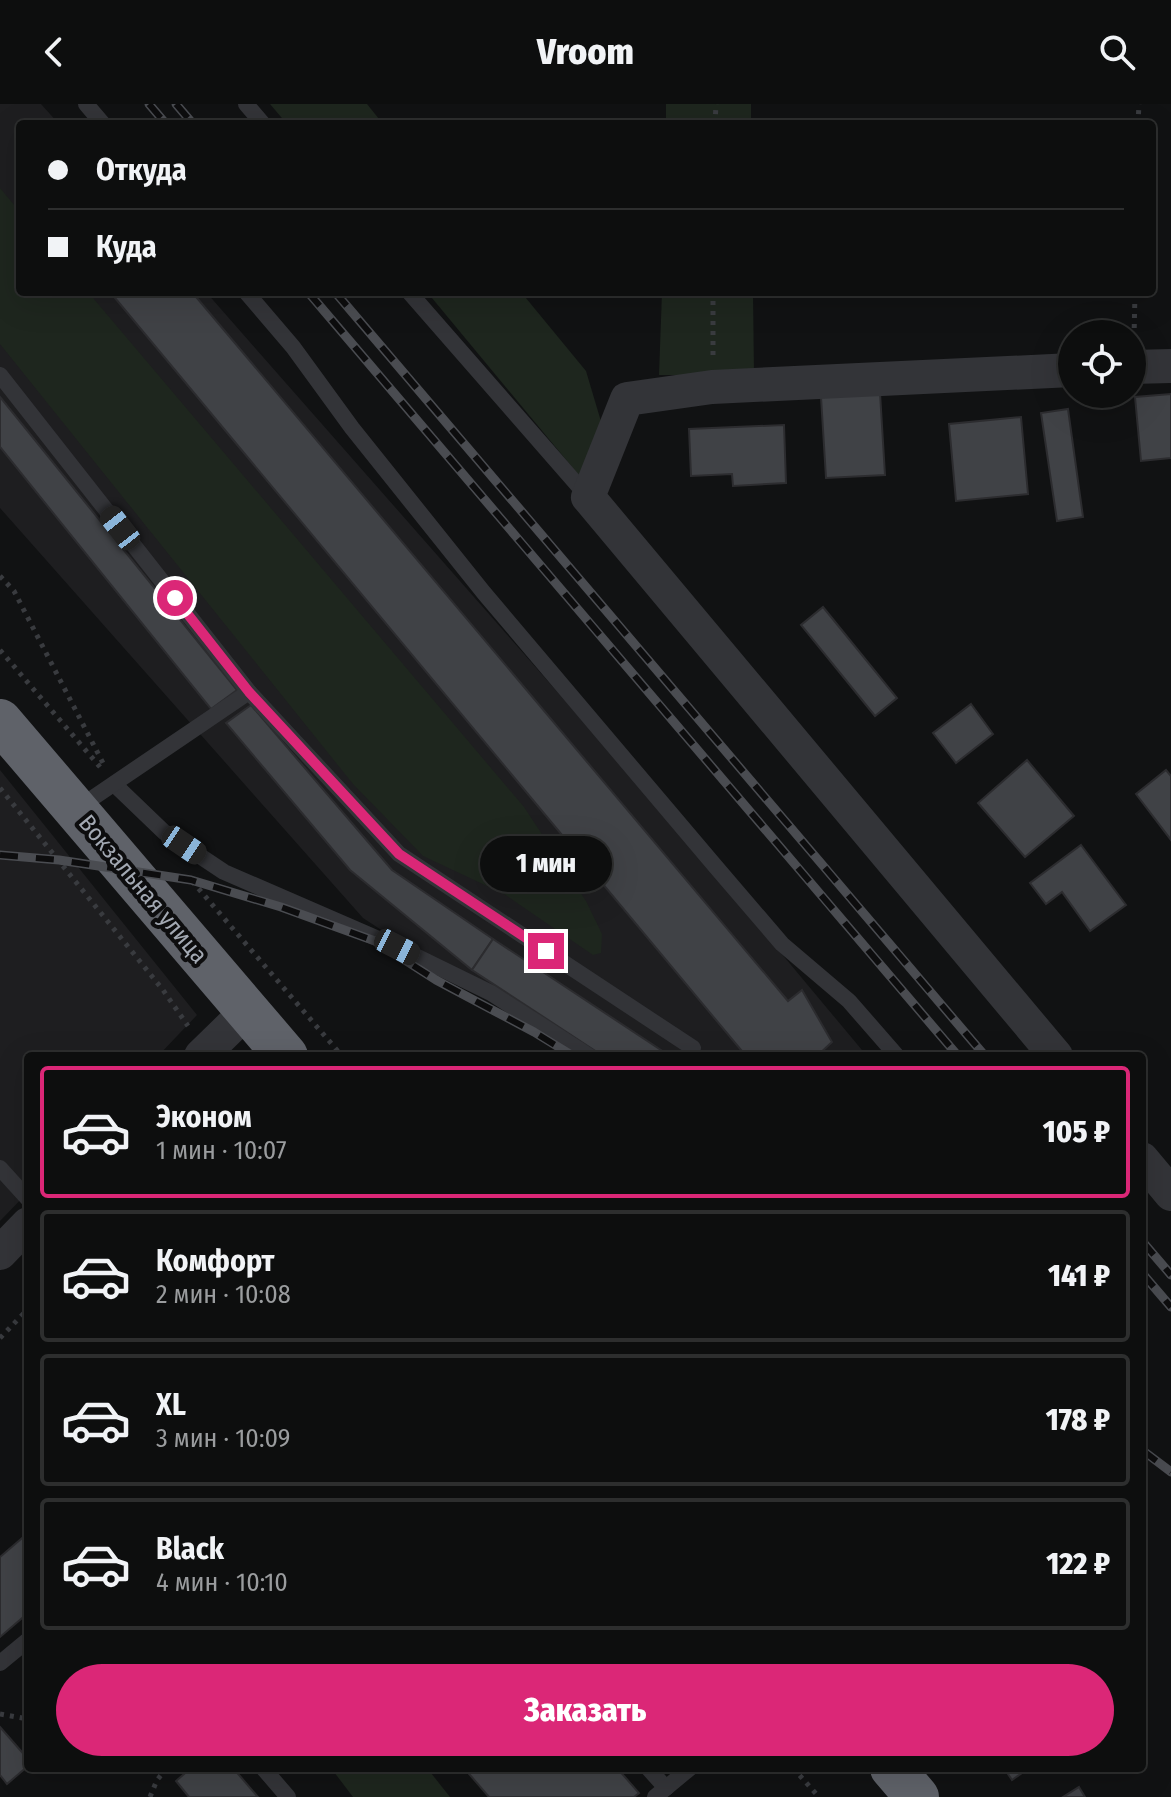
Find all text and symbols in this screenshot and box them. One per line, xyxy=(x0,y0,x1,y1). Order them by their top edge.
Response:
icon: back xyxy=(32,30,76,74)
text: Vroom xyxy=(537,30,634,74)
icon: search xyxy=(1095,30,1139,74)
text: Откуда xyxy=(96,152,187,188)
text: Куда xyxy=(96,229,157,265)
map controls xyxy=(1058,320,1146,408)
button: locate xyxy=(1058,320,1146,408)
car xyxy=(96,502,144,554)
route start xyxy=(157,580,193,616)
street label: Вокзальная улица xyxy=(73,809,213,969)
car xyxy=(157,822,211,868)
callout: 1 мин xyxy=(480,835,612,891)
text: 1 мин xyxy=(516,848,576,879)
car xyxy=(370,925,424,969)
route end xyxy=(528,933,564,969)
icon: car xyxy=(60,1096,132,1168)
text: Эконом xyxy=(156,1099,252,1135)
text: 105 ₽ xyxy=(1043,1114,1110,1150)
text: 1 мин · 10:07 xyxy=(156,1135,286,1166)
icon: car xyxy=(60,1240,132,1312)
text: Комфорт xyxy=(156,1243,274,1279)
text: 141 ₽ xyxy=(1048,1258,1110,1294)
text: 2 мин · 10:08 xyxy=(156,1279,291,1310)
icon: car xyxy=(60,1384,132,1456)
text: XL xyxy=(156,1387,186,1423)
text: 178 ₽ xyxy=(1046,1402,1110,1438)
text: 3 мин · 10:09 xyxy=(156,1423,290,1454)
icon: car xyxy=(60,1528,132,1600)
text: Black xyxy=(156,1531,224,1567)
text: 122 ₽ xyxy=(1046,1546,1110,1582)
text: 4 мин · 10:10 xyxy=(156,1567,288,1598)
button: Заказать xyxy=(56,1664,1114,1756)

